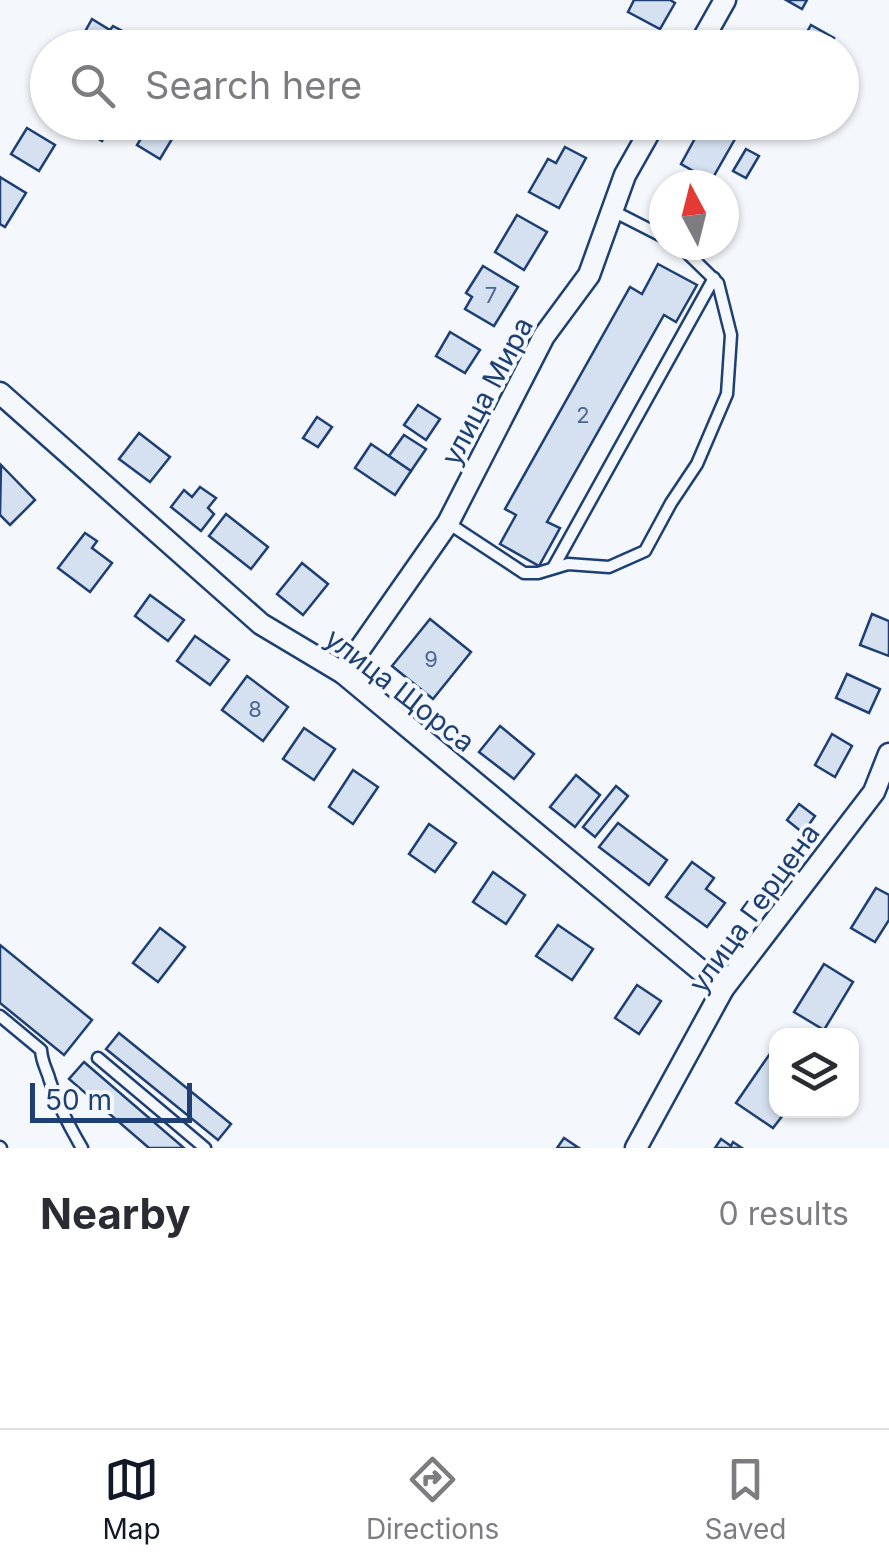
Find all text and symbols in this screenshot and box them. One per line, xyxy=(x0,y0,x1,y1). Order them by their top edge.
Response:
search box xyxy=(30,30,859,140)
icon: search xyxy=(65,58,120,113)
text: Search here xyxy=(145,62,362,108)
north arrow xyxy=(649,170,739,260)
house number: 7 xyxy=(485,282,497,308)
street label: улица Мира xyxy=(434,311,540,471)
house number: 2 xyxy=(576,402,590,428)
street label: улица Щорса xyxy=(318,621,482,759)
house number: 9 xyxy=(424,646,438,672)
house number: 8 xyxy=(248,696,262,722)
street label: улица Герцена xyxy=(681,817,827,999)
map controls xyxy=(769,1028,859,1118)
button: layers xyxy=(769,1028,859,1118)
scale bar xyxy=(30,1078,192,1122)
text: 50 m xyxy=(45,1083,112,1117)
text: Nearby xyxy=(40,1188,191,1239)
text: 0 results xyxy=(719,1194,849,1233)
tab: Map xyxy=(103,1452,161,1546)
tab: Directions xyxy=(366,1452,499,1546)
tab: Saved xyxy=(704,1452,786,1546)

